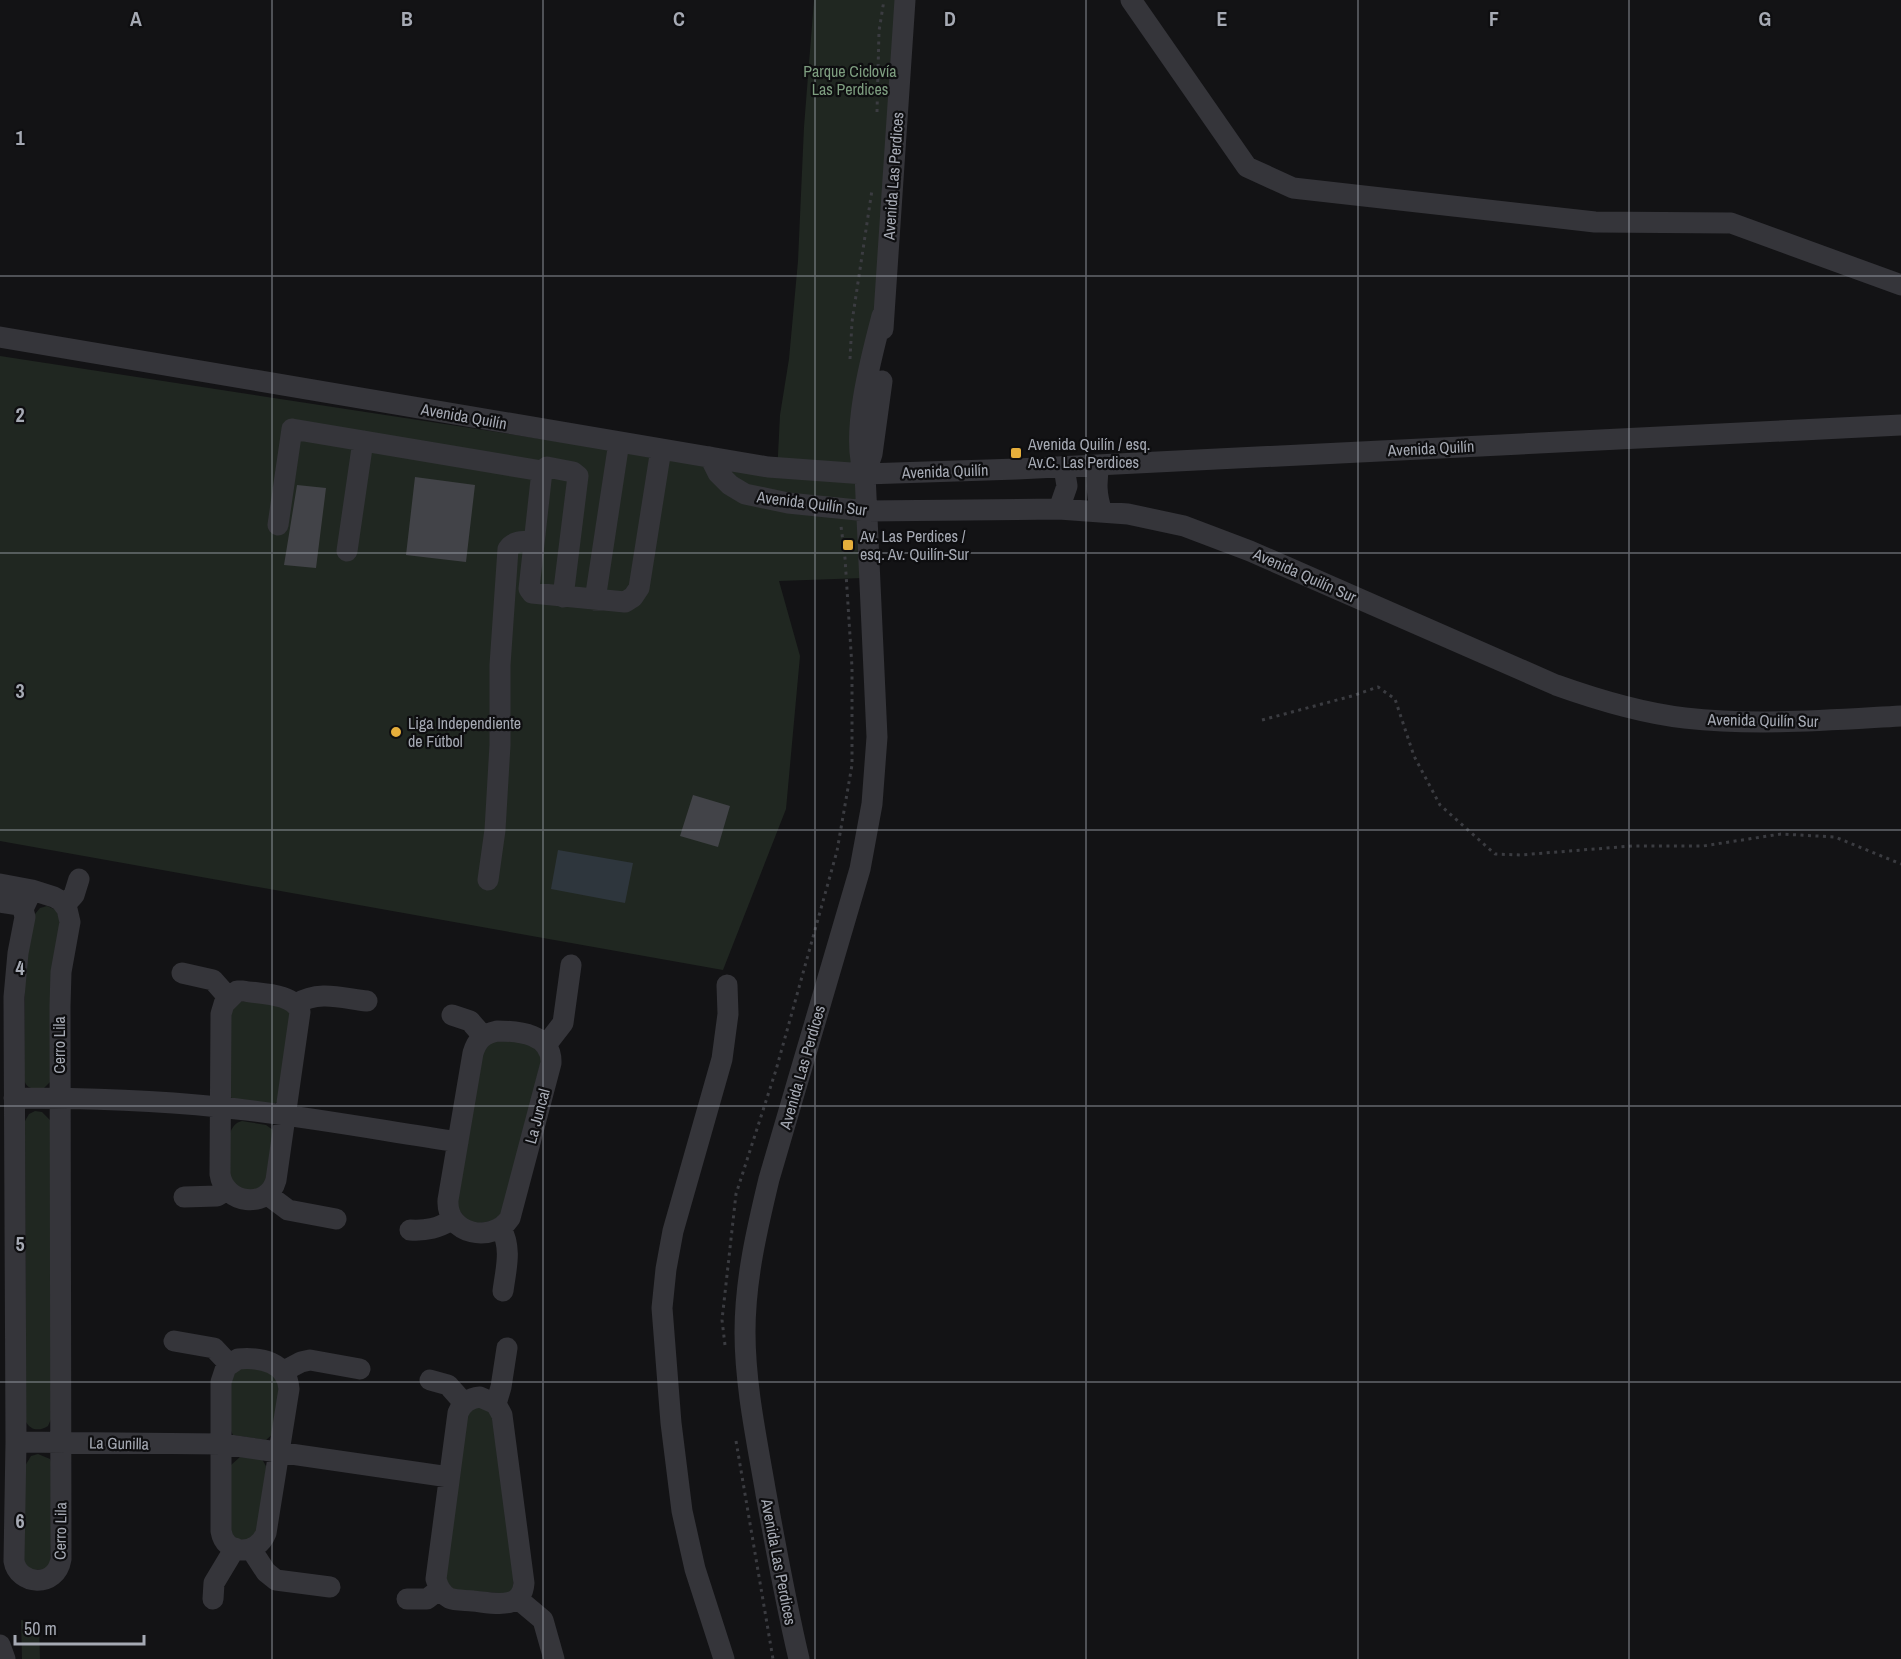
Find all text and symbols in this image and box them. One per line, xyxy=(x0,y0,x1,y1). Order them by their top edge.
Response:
text: A xyxy=(130,5,142,32)
text: B xyxy=(401,5,413,32)
text: C xyxy=(673,5,685,32)
text: D xyxy=(944,5,956,32)
text: E xyxy=(1217,5,1228,32)
text: F xyxy=(1489,5,1499,32)
text: G xyxy=(1759,5,1771,32)
park label: Parque Ciclovía Las Perdices xyxy=(803,60,897,100)
street label: Avenida Las Perdices xyxy=(877,111,908,242)
text: 1 xyxy=(15,124,25,151)
street label: Avenida Quilín xyxy=(418,397,509,434)
text: 2 xyxy=(15,401,25,428)
place label: Avenida Quilín / esq. Av.C. Las Perdices xyxy=(1027,433,1150,473)
street label: Avenida Quilín xyxy=(1386,435,1475,461)
marker: Avenida Quilín / esq. Av.C. Las Perdices xyxy=(1009,446,1023,460)
street label: Avenida Quilín xyxy=(900,458,989,484)
street label: Avenida Quilín Sur xyxy=(755,485,869,521)
place label: Av. Las Perdices / esq. Av. Quilín-Sur xyxy=(859,525,970,565)
marker: Av. Las Perdices / esq. Av. Quilín-Sur xyxy=(841,538,855,552)
street label: Avenida Quilín Sur xyxy=(1249,542,1361,608)
text: 3 xyxy=(15,677,25,704)
street label: Avenida Quilín Sur xyxy=(1706,708,1819,732)
place label: Liga Independiente de Fútbol xyxy=(408,712,521,752)
marker: Liga Independiente de Fútbol xyxy=(389,725,403,739)
text: 4 xyxy=(15,954,25,981)
street label: Avenida Las Perdices xyxy=(773,1002,830,1133)
street label: Cerro Lila xyxy=(48,1016,70,1074)
street label: La Juncal xyxy=(519,1086,555,1146)
text: 5 xyxy=(15,1230,25,1257)
street label: La Gunilla xyxy=(89,1431,150,1455)
street label: Avenida Las Perdices xyxy=(756,1496,802,1627)
street label: Cerro Lila xyxy=(48,1501,72,1560)
text: 6 xyxy=(15,1507,25,1534)
scale bar xyxy=(15,1608,144,1646)
text: 50 m xyxy=(24,1616,57,1641)

